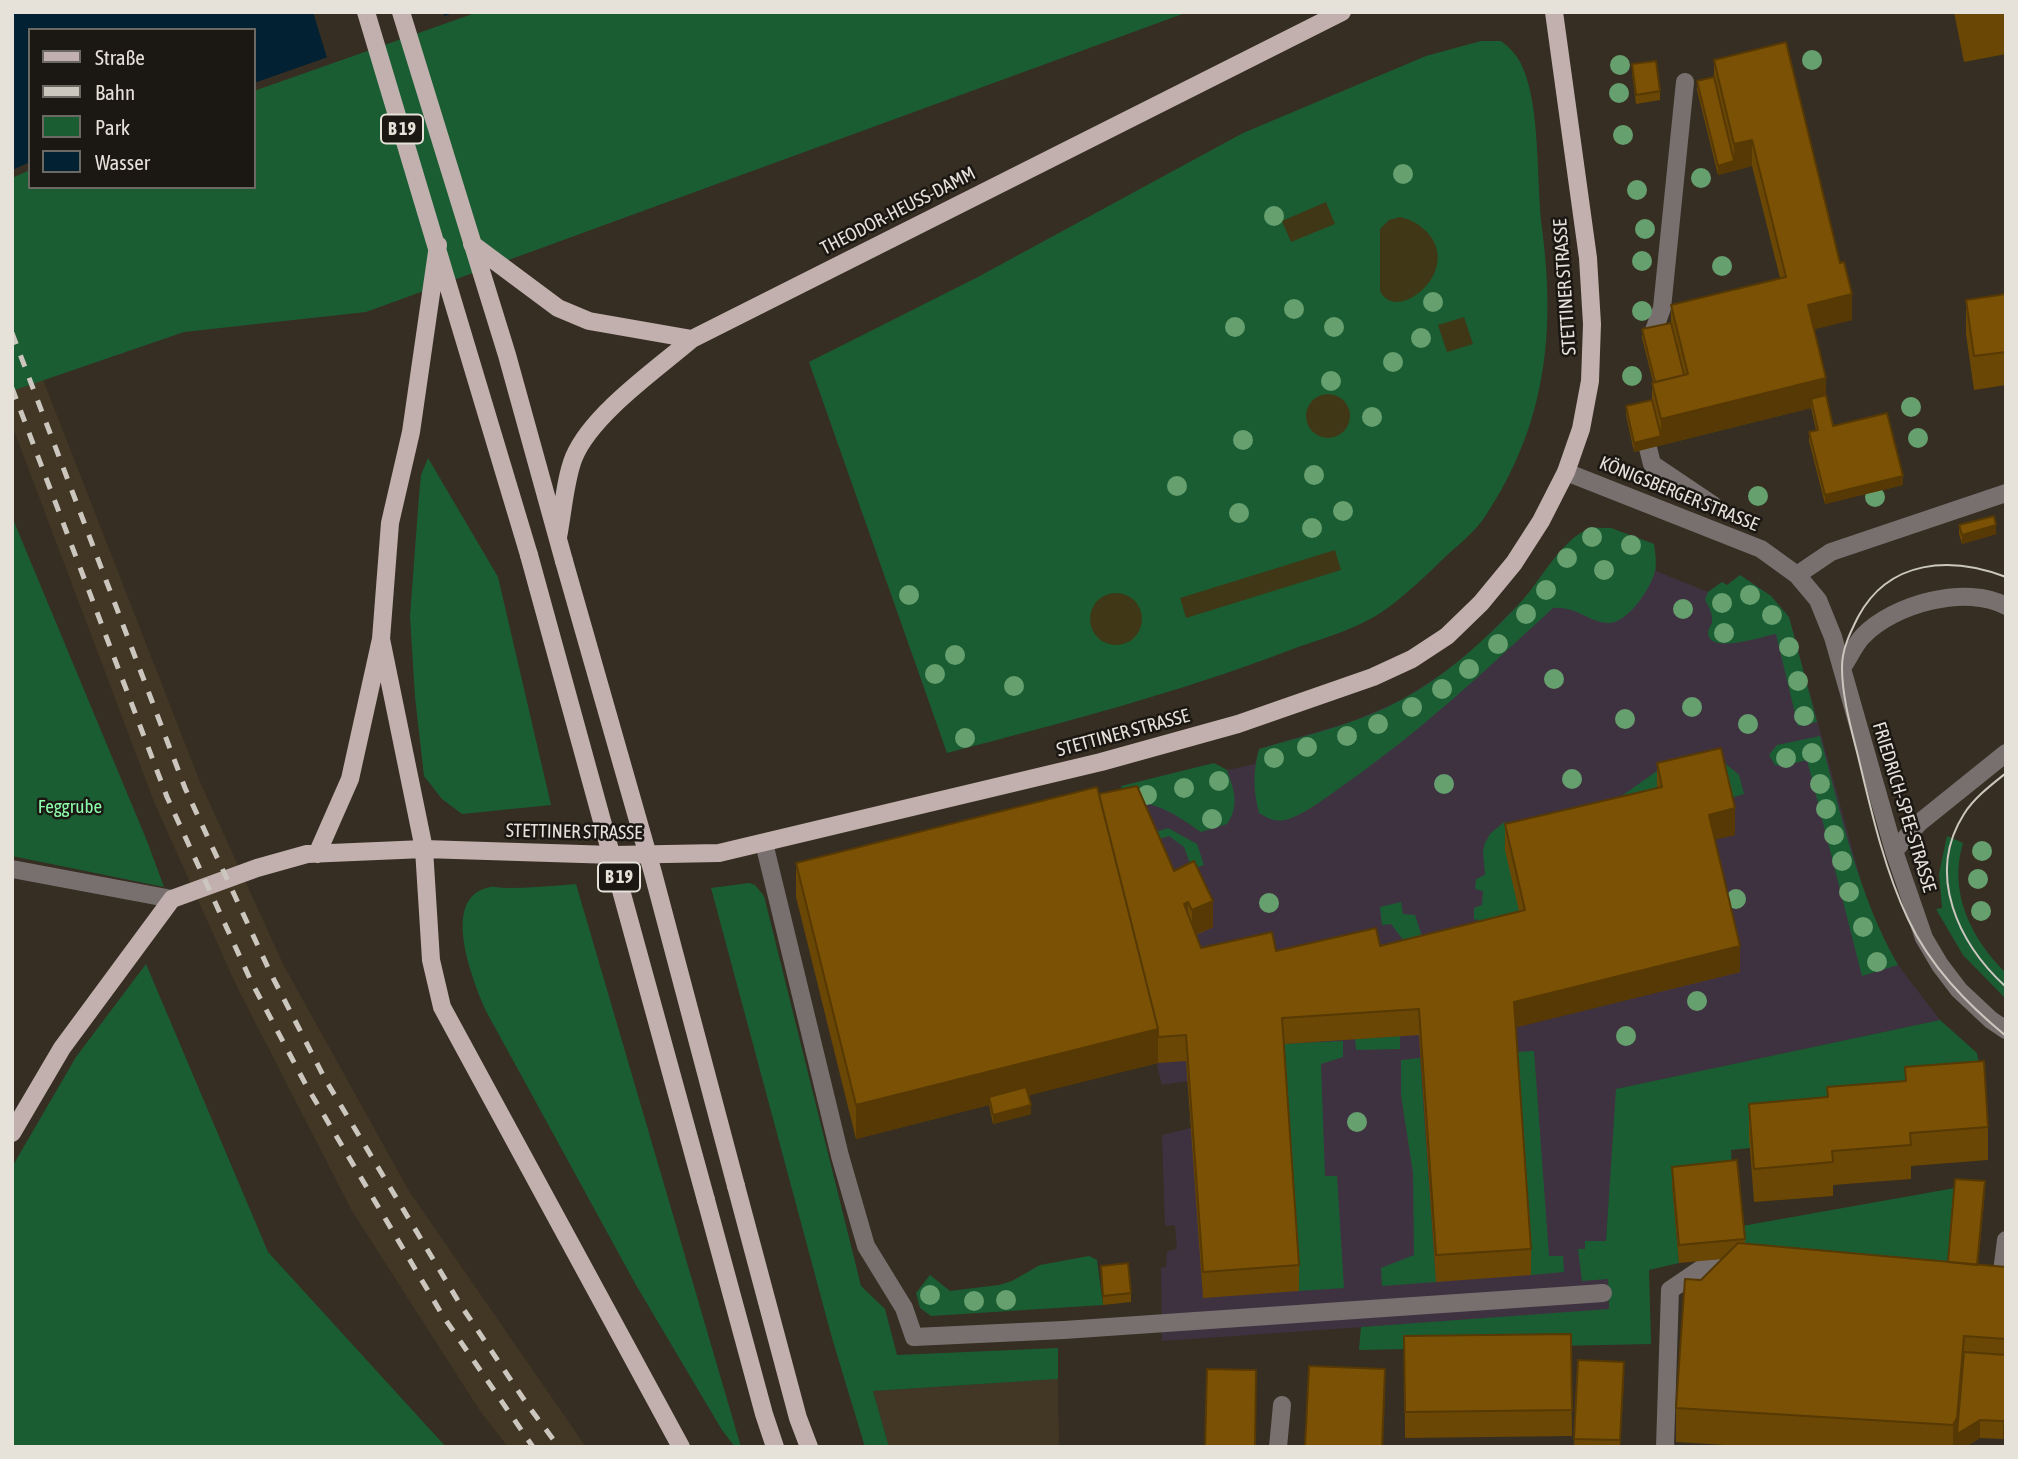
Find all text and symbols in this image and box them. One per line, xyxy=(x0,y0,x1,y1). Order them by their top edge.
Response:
legend xyxy=(28,28,256,189)
text: Straße xyxy=(95,45,145,69)
text: Bahn xyxy=(95,80,135,104)
road number: B 19 xyxy=(381,114,423,144)
text: Park xyxy=(95,115,130,139)
text: Wasser xyxy=(95,150,150,174)
street label: THEODOR-HEUSS-DAMM xyxy=(817,162,979,260)
street label: STETTINER STRASSE xyxy=(1549,218,1581,356)
street label: KÖNIGSBERGER STRASSE xyxy=(1596,452,1762,536)
street label: STETTINER STRASSE xyxy=(1054,704,1192,762)
street label: FRIEDRICH-SPEE-STRASSE xyxy=(1867,719,1941,895)
park label: Feggrube xyxy=(38,796,102,818)
street label: STETTINER STRASSE xyxy=(506,819,642,845)
road number: B 19 xyxy=(598,862,640,892)

